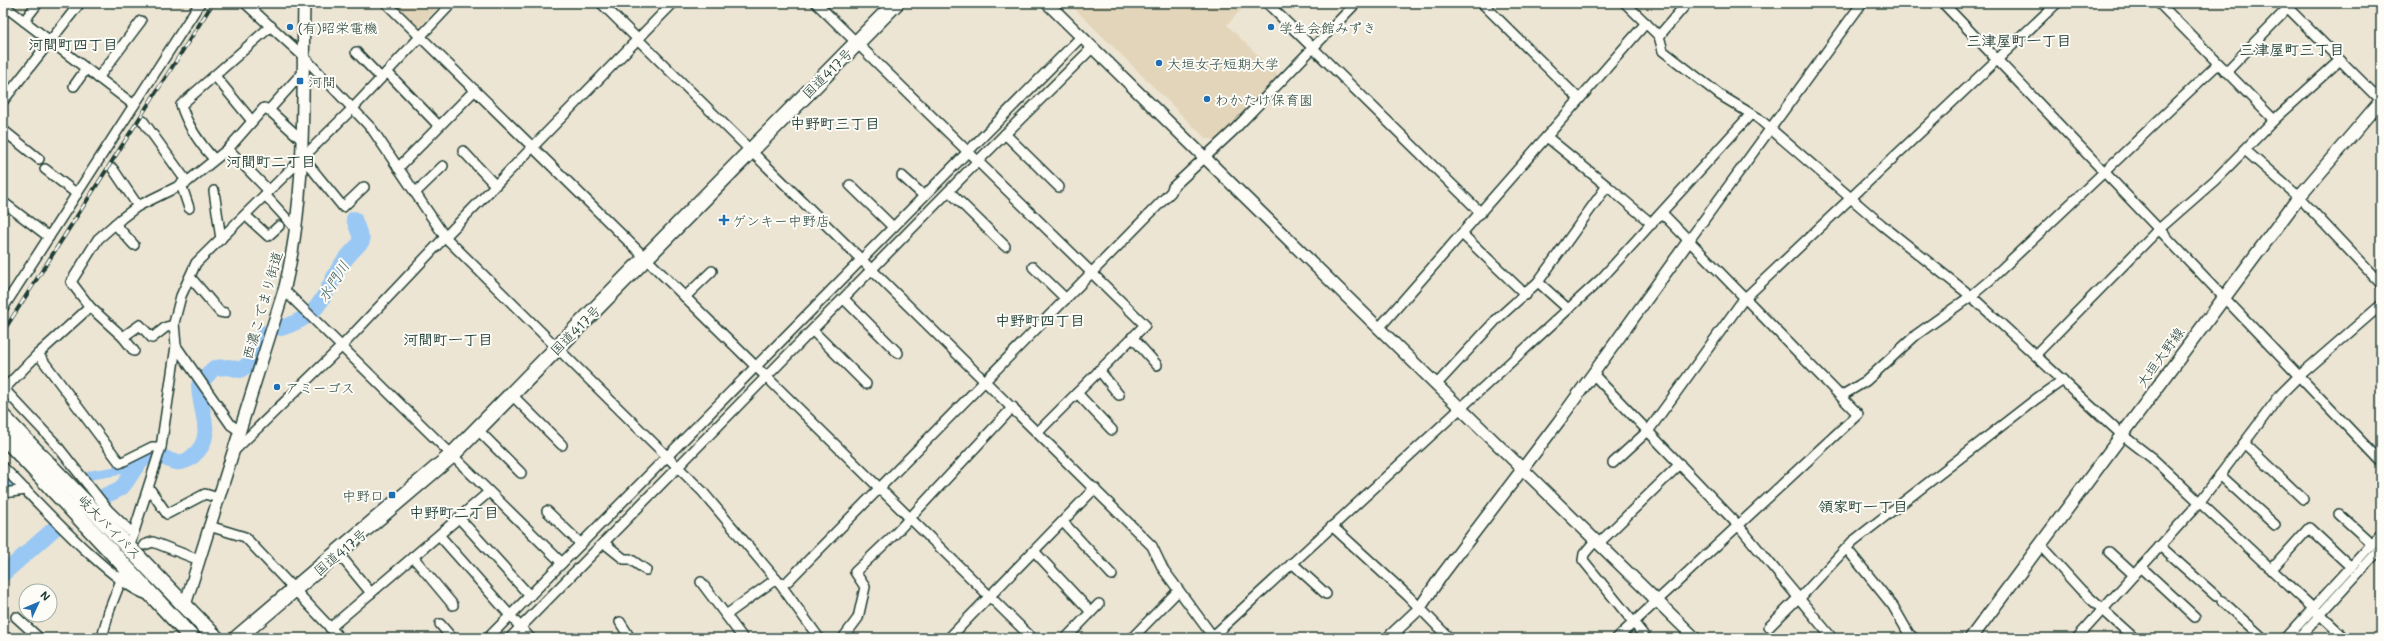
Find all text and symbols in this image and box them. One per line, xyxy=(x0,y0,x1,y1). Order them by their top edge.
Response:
place label: (有)昭栄電機 xyxy=(298,18,378,37)
place label: 学生会館みずき xyxy=(1279,18,1376,37)
marker: (有)昭栄電機 xyxy=(285,22,295,32)
marker: 学生会館みずき xyxy=(1266,22,1276,32)
district label: 三津屋町一丁目 xyxy=(1966,30,2072,50)
district label: 河間町四丁目 xyxy=(28,34,118,54)
district label: 三津屋町三丁目 xyxy=(2239,39,2345,59)
street label: 国道417号 xyxy=(798,44,856,102)
place label: 大垣女子短期大学 xyxy=(1167,54,1279,73)
marker: 大垣女子短期大学 xyxy=(1154,58,1164,68)
place label: 河間 xyxy=(308,72,336,91)
marker: 河間 xyxy=(295,76,305,86)
place label: わかたけ保育園 xyxy=(1215,90,1313,109)
marker: わかたけ保育園 xyxy=(1202,94,1212,104)
district label: 中野町三丁目 xyxy=(790,113,880,133)
district label: 河間町二丁目 xyxy=(226,151,316,171)
place label: ゲンキー中野店 xyxy=(732,211,830,230)
marker: ゲンキー中野店 xyxy=(719,215,729,225)
street label: 西濃こでまり街道 xyxy=(237,249,287,361)
water label: 水門川 xyxy=(312,257,354,305)
street label: 国道417号 xyxy=(546,301,604,359)
district label: 中野町四丁目 xyxy=(995,310,1085,330)
street label: 大垣大野線 xyxy=(2132,323,2188,391)
district label: 河間町一丁目 xyxy=(403,329,493,349)
place label: アミーゴス xyxy=(285,378,355,397)
marker: アミーゴス xyxy=(272,382,282,392)
place label: 中野口 xyxy=(342,486,384,505)
street label: 岐大バイパス xyxy=(74,490,146,564)
marker: 中野口 xyxy=(387,490,397,500)
district label: 領家町一丁目 xyxy=(1818,496,1908,516)
district label: 中野町二丁目 xyxy=(409,502,499,522)
street label: 国道417号 xyxy=(309,524,371,580)
north arrow xyxy=(18,583,58,623)
text: N xyxy=(37,587,54,604)

